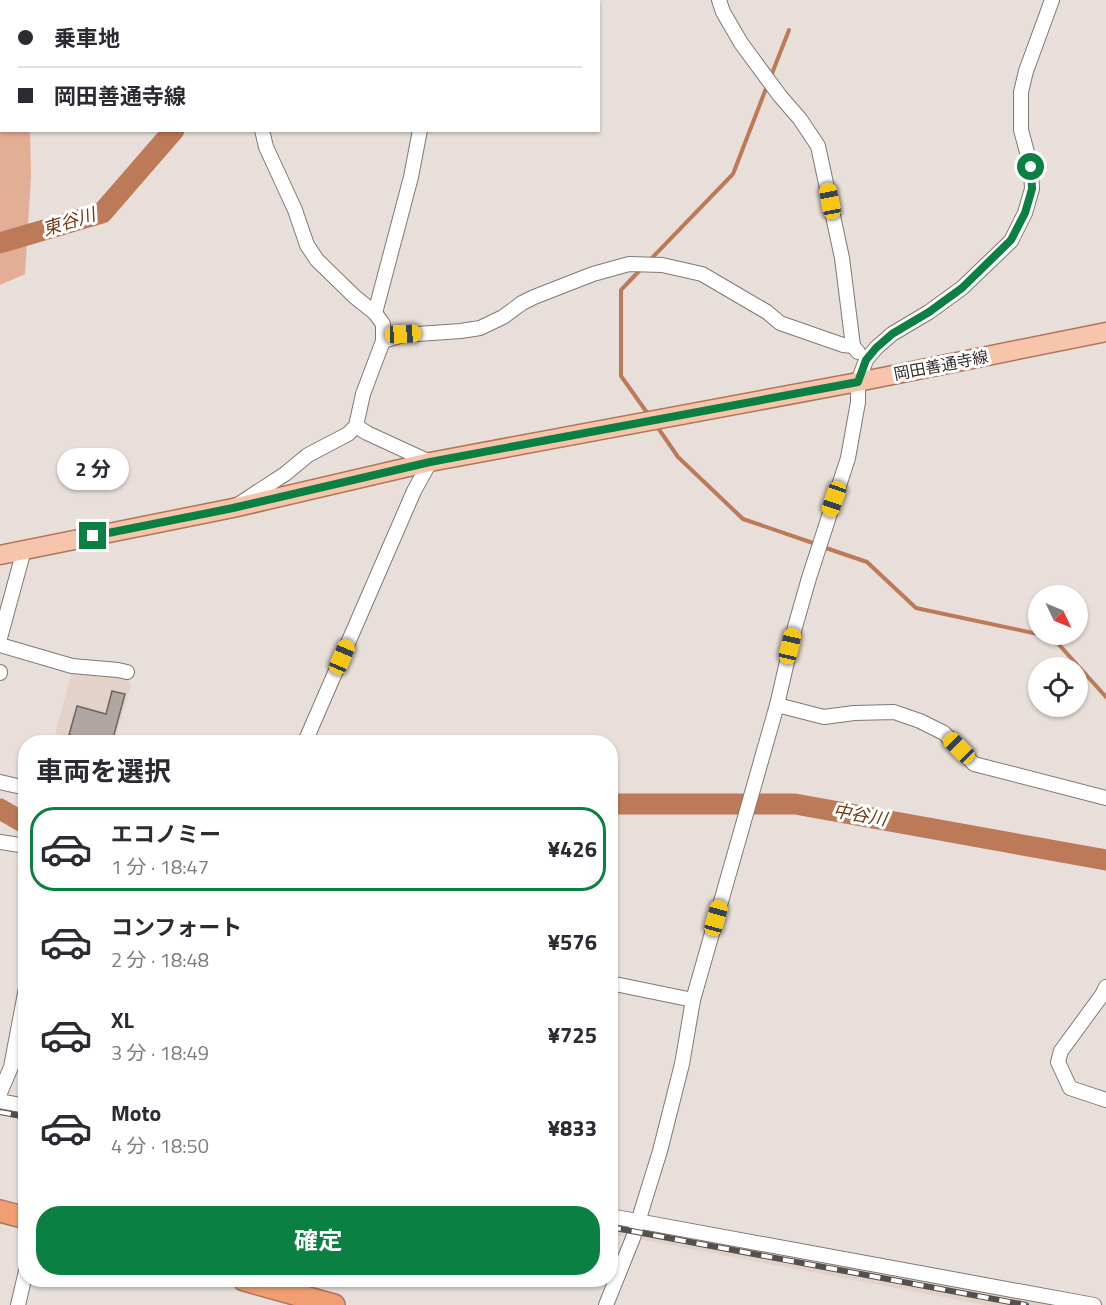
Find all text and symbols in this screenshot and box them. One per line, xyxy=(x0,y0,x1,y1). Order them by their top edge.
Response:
text: 乗車地 xyxy=(54,21,120,55)
text: 岡田善通寺線 xyxy=(54,79,186,113)
route start xyxy=(1017,153,1044,180)
car xyxy=(818,182,842,220)
water label: 東谷川 xyxy=(39,200,101,242)
car xyxy=(385,324,421,344)
street label: 岡田善通寺線 xyxy=(892,344,990,386)
callout: 2 分 xyxy=(57,449,129,491)
text: 2 分 xyxy=(75,453,111,484)
car xyxy=(820,479,848,519)
route end xyxy=(79,522,106,549)
north arrow xyxy=(1028,585,1088,645)
map controls xyxy=(1028,585,1088,717)
car xyxy=(777,626,803,666)
car xyxy=(327,637,357,677)
button: locate xyxy=(1028,657,1088,717)
car xyxy=(940,729,978,767)
text: 車両を選択 xyxy=(36,750,171,791)
water label: 中谷川 xyxy=(831,797,891,833)
text: エコノミー xyxy=(111,817,221,851)
icon: car xyxy=(39,822,93,876)
text: ¥426 xyxy=(548,832,597,866)
text: 1 分 · 18:47 xyxy=(111,851,209,882)
car xyxy=(702,898,730,938)
text: コンフォート xyxy=(111,910,242,944)
icon: car xyxy=(39,915,93,969)
text: ¥576 xyxy=(548,925,597,959)
text: 2 分 · 18:48 xyxy=(111,944,209,975)
text: XL xyxy=(111,1003,134,1037)
icon: car xyxy=(39,1008,93,1062)
text: ¥725 xyxy=(548,1018,597,1052)
text: 3 分 · 18:49 xyxy=(111,1037,209,1068)
text: Moto xyxy=(111,1096,161,1130)
icon: car xyxy=(39,1101,93,1155)
text: ¥833 xyxy=(548,1111,597,1145)
text: 4 分 · 18:50 xyxy=(111,1130,209,1161)
button: 確定 xyxy=(36,1206,600,1275)

